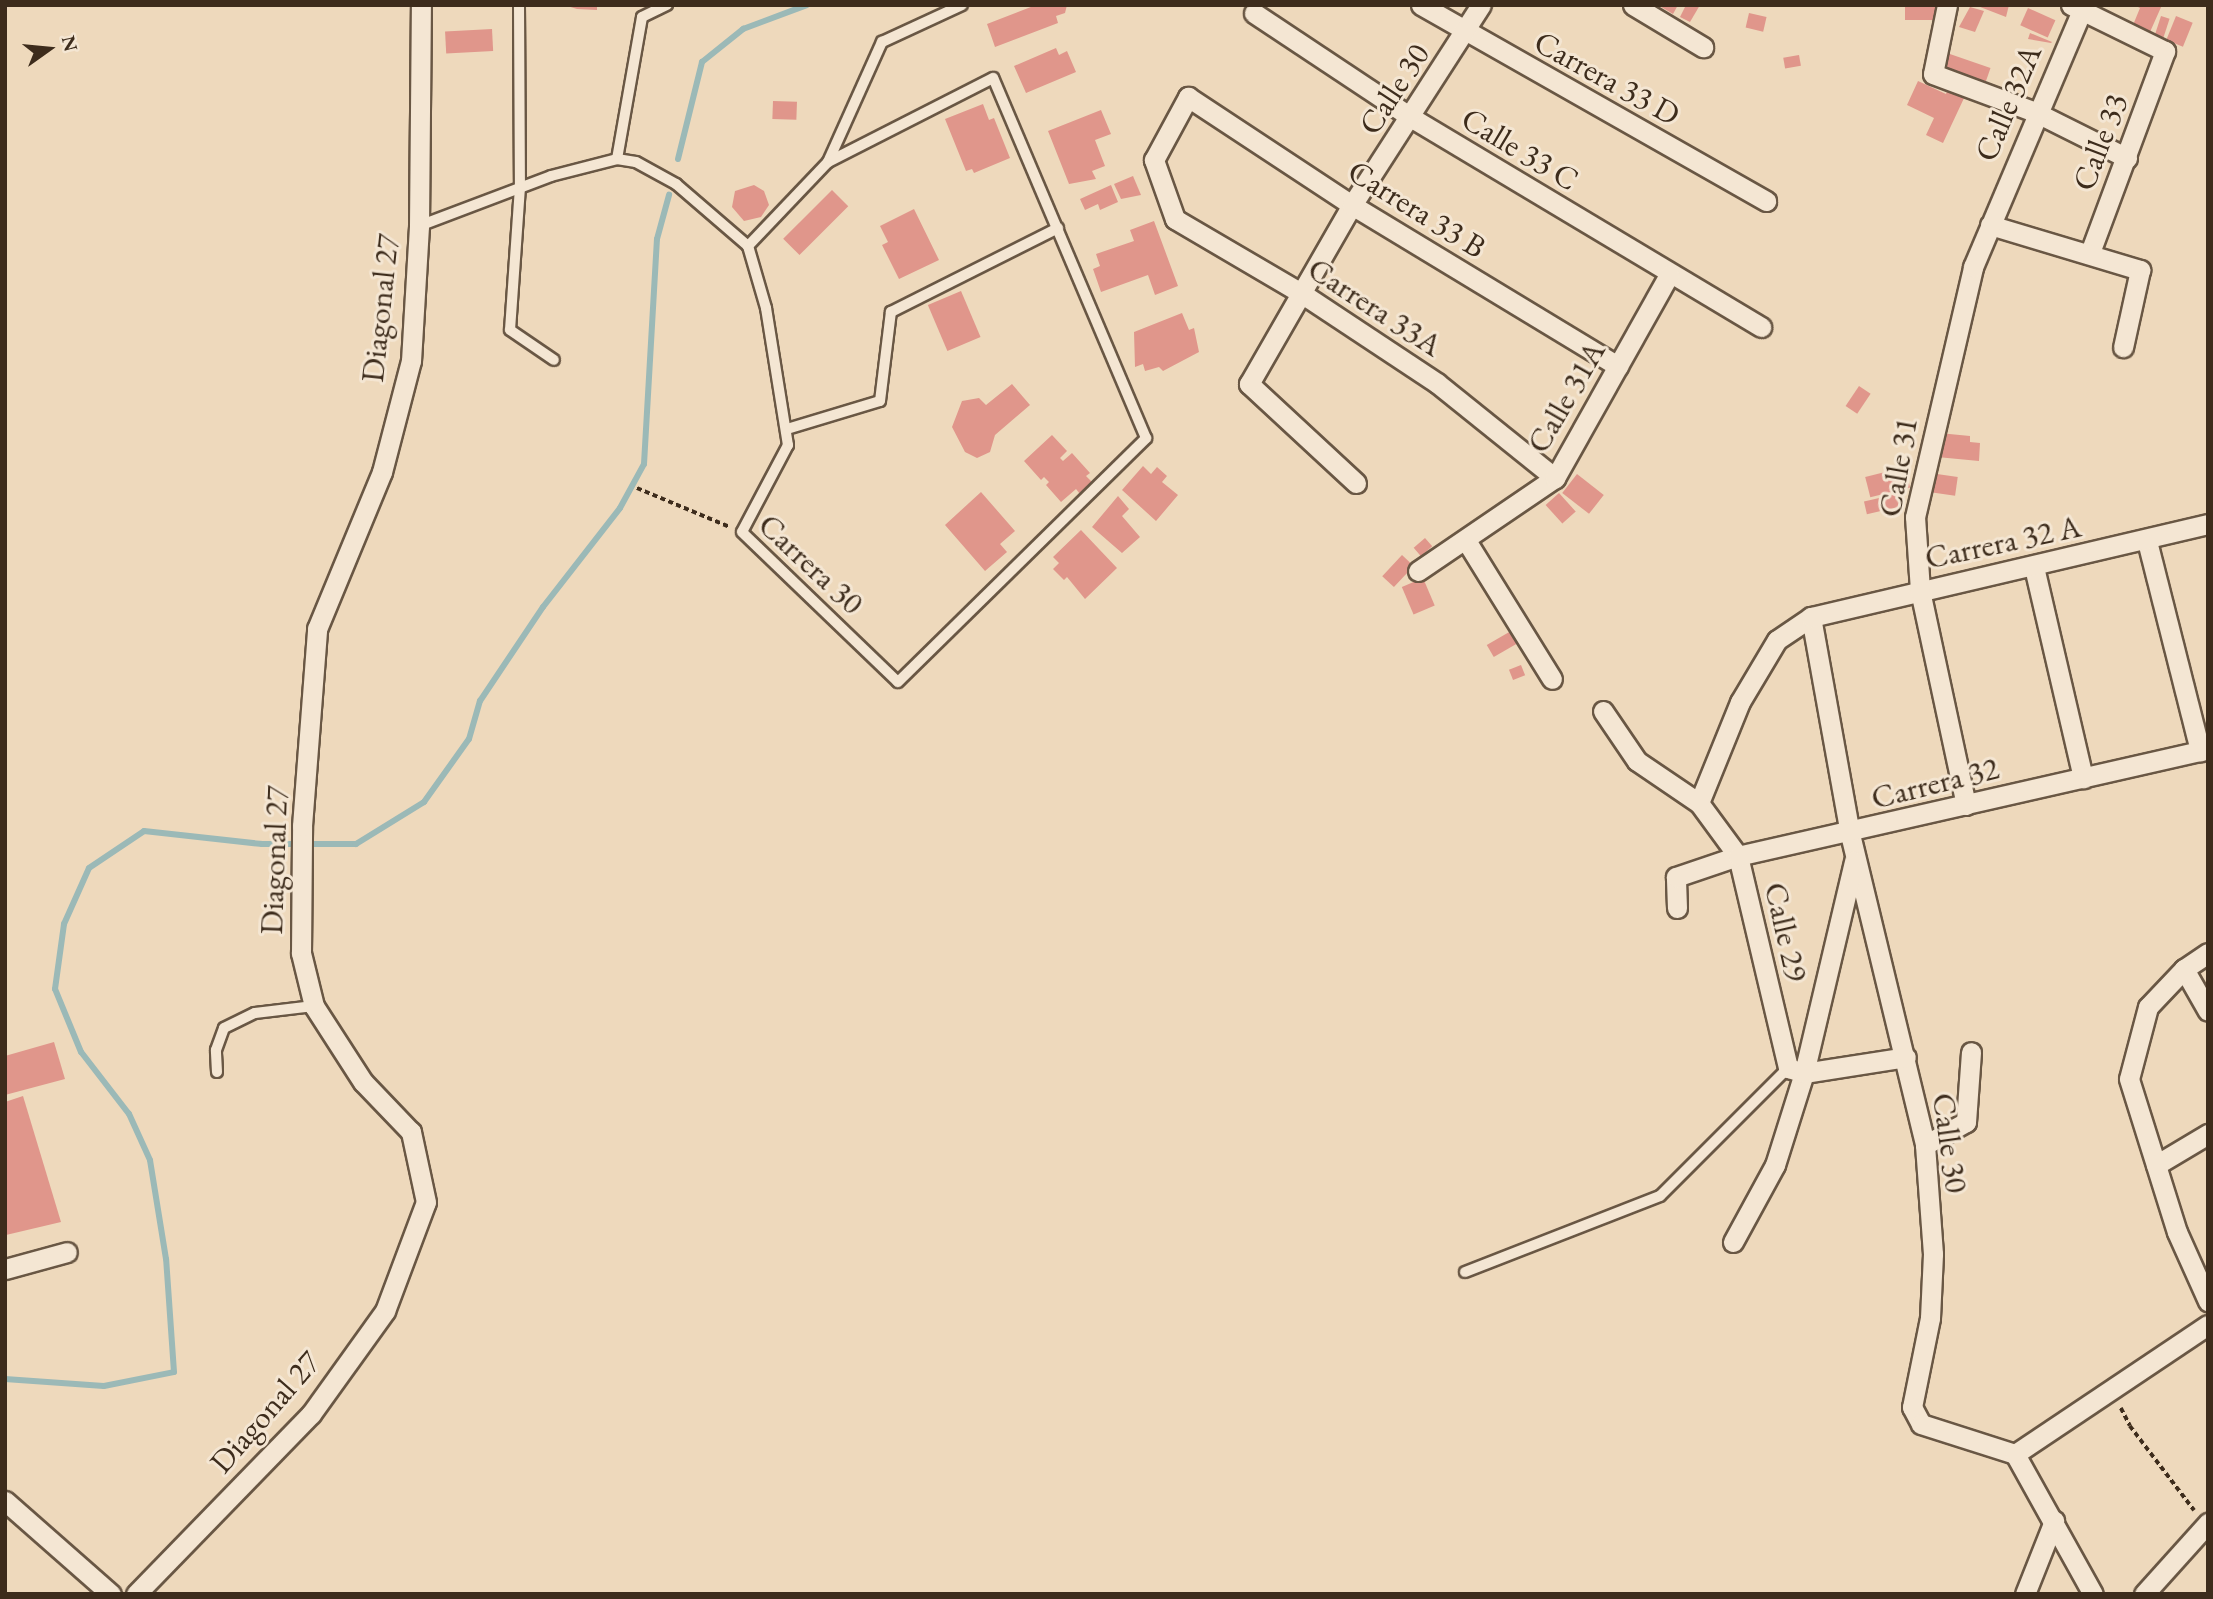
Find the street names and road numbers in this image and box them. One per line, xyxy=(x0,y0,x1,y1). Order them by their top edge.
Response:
street label: Carrera 33 D xyxy=(1528,22,1686,134)
street label: Calle 30 xyxy=(1351,36,1437,142)
street label: Calle 32A xyxy=(1966,39,2050,167)
street label: Calle 33 xyxy=(2064,88,2136,196)
street label: Calle 33 C xyxy=(1455,99,1585,199)
street label: Carrera 33 B xyxy=(1341,152,1493,266)
street label: Diagonal 27 xyxy=(353,232,407,384)
street label: Carrera 33A xyxy=(1301,249,1449,365)
street label: Calle 31A xyxy=(1519,334,1613,460)
street label: Calle 31 xyxy=(1870,414,1926,520)
street label: Carrera 30 xyxy=(750,506,872,622)
street label: Carrera 32 A xyxy=(1922,507,2084,577)
street label: Carrera 32 xyxy=(1867,749,2003,817)
street label: Diagonal 27 xyxy=(252,785,296,935)
street label: Calle 29 xyxy=(1756,879,1816,985)
street label: Calle 30 xyxy=(1924,1091,1976,1195)
street label: Diagonal 27 xyxy=(202,1343,328,1481)

